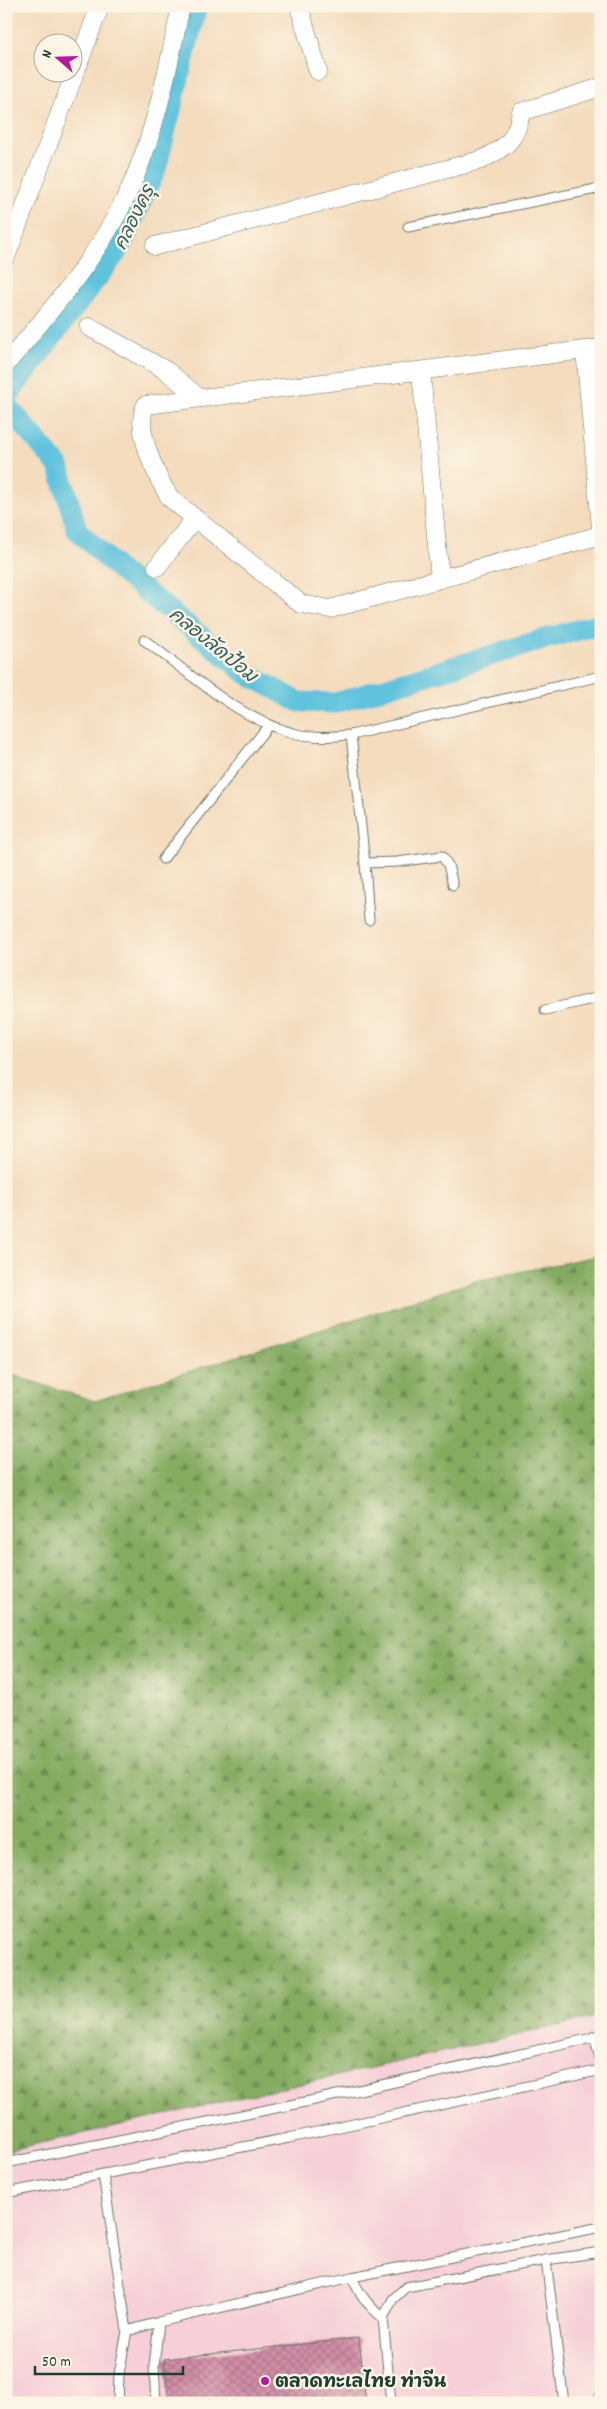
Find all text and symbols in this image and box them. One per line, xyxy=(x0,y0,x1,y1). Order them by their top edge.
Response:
north arrow xyxy=(32,32,82,82)
text: N xyxy=(37,47,58,61)
water label: คลองครุ xyxy=(109,180,164,255)
water label: คลองลัดป้อม xyxy=(162,601,264,692)
scale bar xyxy=(35,2344,182,2376)
text: 50 m xyxy=(42,2352,71,2374)
place label: ตลาดทะเลไทย ท่าจีน xyxy=(275,2369,446,2396)
marker: ตลาดทะเลไทย ท่าจีน xyxy=(259,2375,271,2387)

